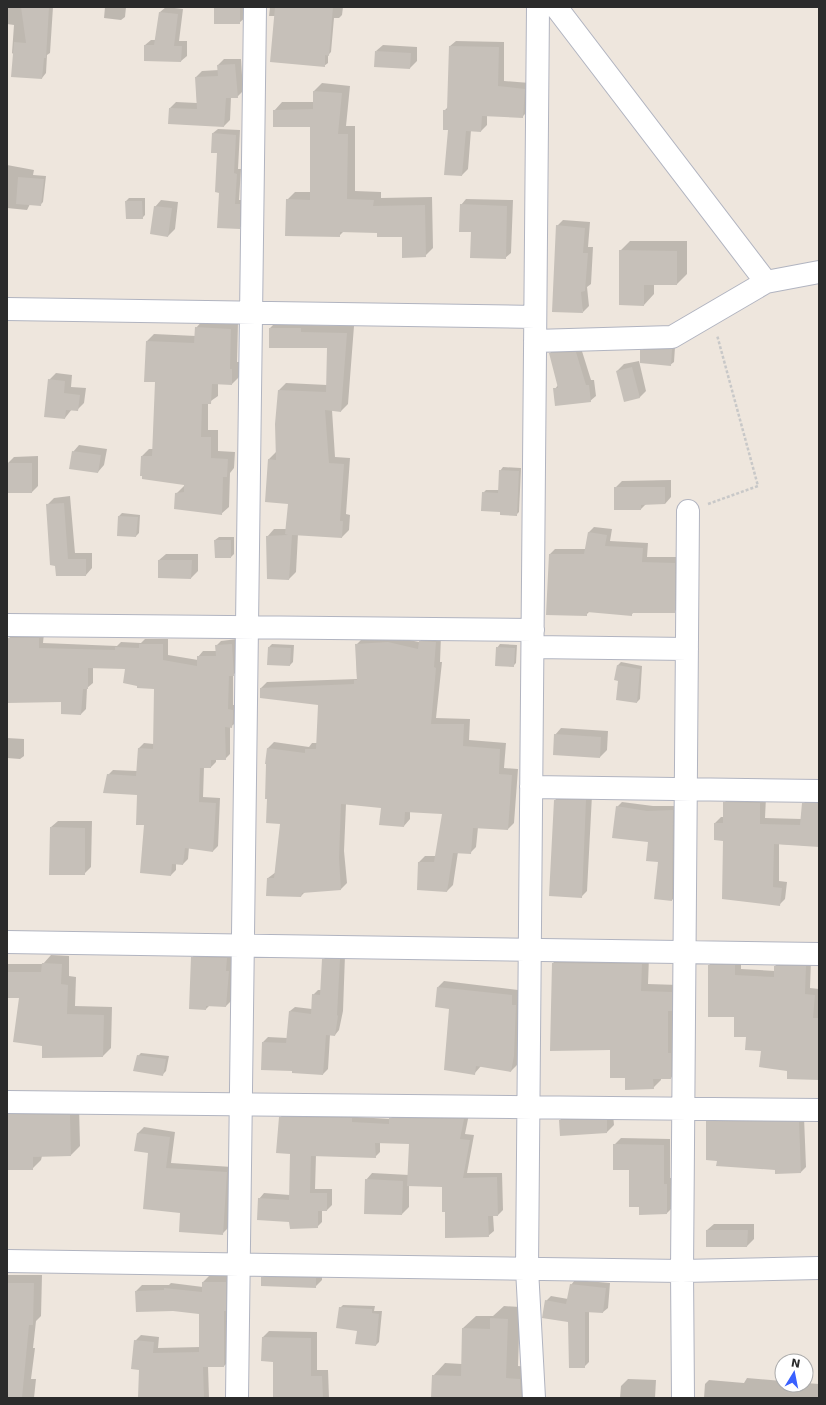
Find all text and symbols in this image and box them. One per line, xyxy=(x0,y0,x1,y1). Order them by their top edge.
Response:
north arrow xyxy=(774,1353,814,1393)
text: N xyxy=(790,1356,801,1371)

